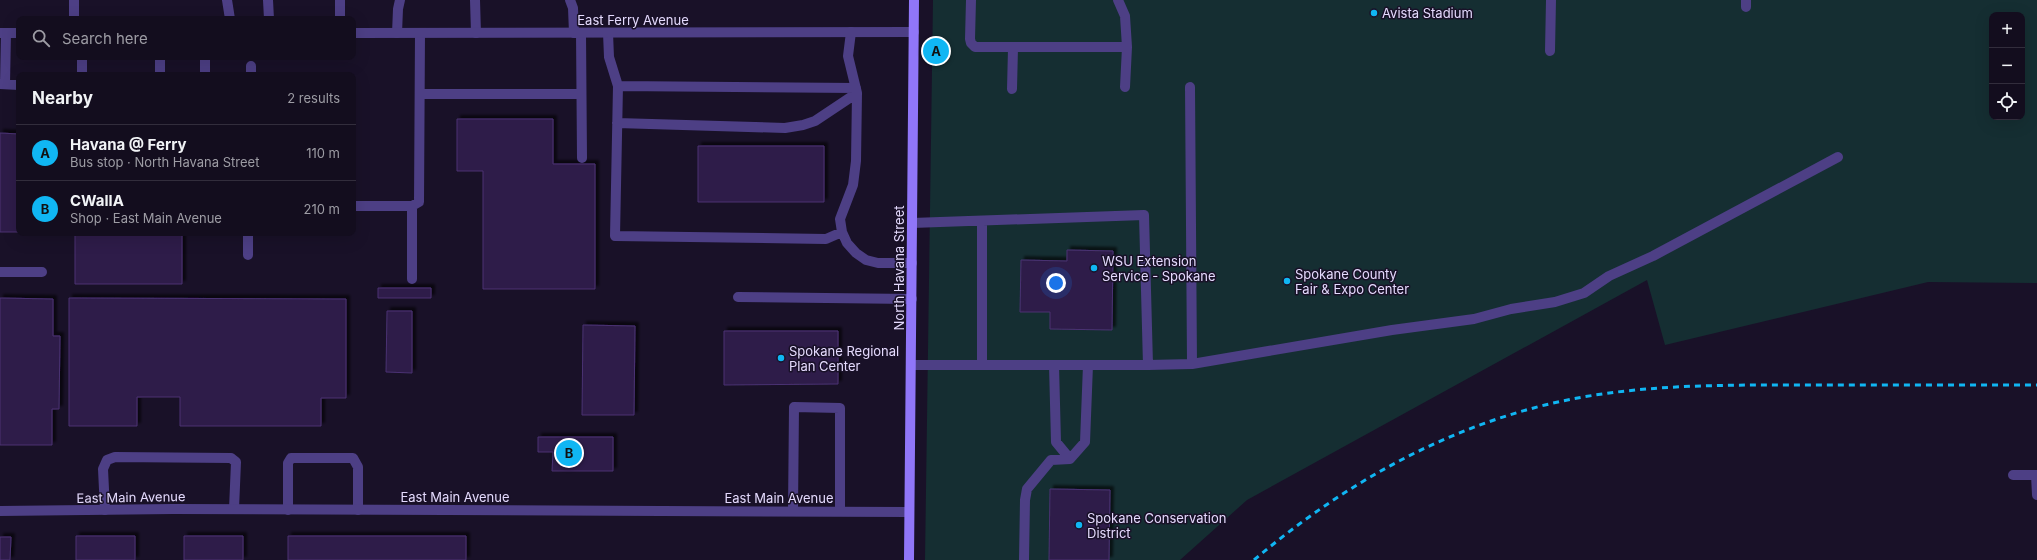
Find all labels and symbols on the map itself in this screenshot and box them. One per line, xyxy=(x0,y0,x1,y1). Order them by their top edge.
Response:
place label: Avista Stadium xyxy=(1382,5,1473,21)
marker: Avista Stadium xyxy=(1369,8,1379,18)
street label: East Ferry Avenue xyxy=(577,12,689,28)
pin: A xyxy=(923,36,949,66)
street label: North Havana Street xyxy=(891,206,907,330)
place label: WSU Extension Service - Spokane xyxy=(1102,253,1216,284)
marker: WSU Extension Service - Spokane xyxy=(1089,263,1099,273)
place label: Spokane County Fair & Expo Center xyxy=(1295,266,1409,297)
your location xyxy=(1046,273,1066,293)
marker: Spokane County Fair & Expo Center xyxy=(1282,276,1292,286)
place label: Spokane Regional Plan Center xyxy=(789,343,899,374)
marker: Spokane Regional Plan Center xyxy=(776,353,786,363)
pin: B xyxy=(556,438,582,468)
street label: East Main Avenue xyxy=(76,488,186,506)
street label: East Main Avenue xyxy=(400,489,510,505)
street label: East Main Avenue xyxy=(724,490,834,506)
place label: Spokane Conservation District xyxy=(1087,510,1226,541)
marker: Spokane Conservation District xyxy=(1074,520,1084,530)

